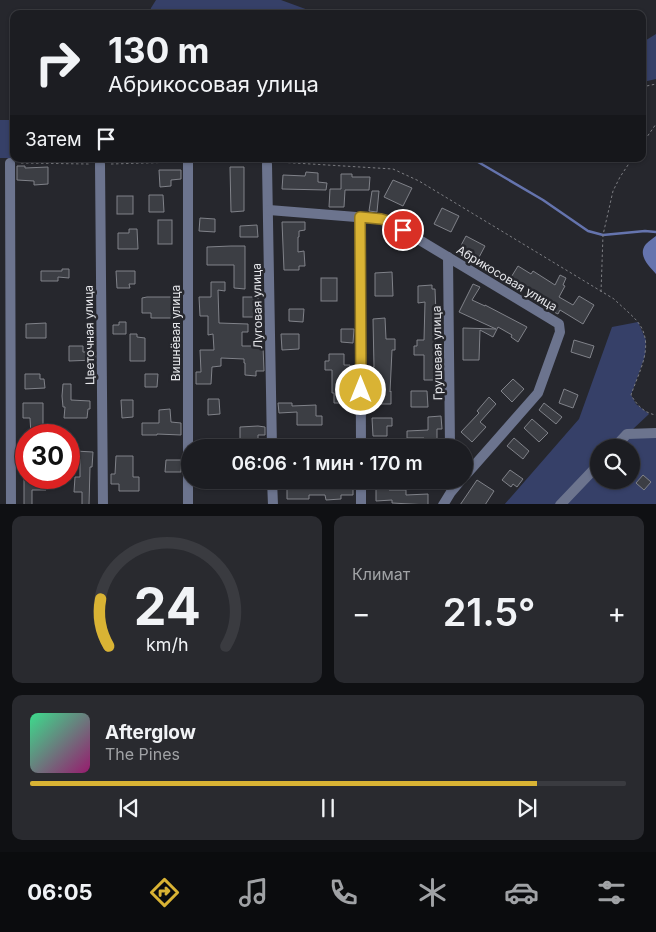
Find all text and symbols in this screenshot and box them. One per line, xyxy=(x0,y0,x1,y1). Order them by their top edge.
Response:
text: 130 m xyxy=(108,29,210,71)
icon: right xyxy=(25,30,90,95)
text: Абрикосовая улица xyxy=(108,71,319,97)
icon: arrive xyxy=(92,125,120,153)
text: Затем xyxy=(25,128,82,151)
pin xyxy=(382,209,424,251)
icon: arrive xyxy=(389,216,417,244)
street label: Абрикосовая улица xyxy=(454,242,560,314)
street label: Луговая улица xyxy=(249,263,265,349)
street label: Цветочная улица xyxy=(81,285,97,385)
street label: Вишнёвая улица xyxy=(168,285,183,381)
street label: Грушевая улица xyxy=(429,306,445,400)
position arrow xyxy=(334,363,386,415)
speed limit sign: 30 xyxy=(15,424,80,489)
map controls xyxy=(590,439,640,489)
button: search xyxy=(590,439,640,489)
text: 06:06 · 1 мин · 170 m xyxy=(231,452,423,475)
text: Климат xyxy=(352,564,410,584)
text: 24 xyxy=(133,575,201,638)
text: 21.5° xyxy=(443,589,535,635)
text: − xyxy=(352,596,371,630)
text: + xyxy=(607,596,626,630)
text: km/h xyxy=(146,634,188,655)
text: Afterglow xyxy=(105,721,196,744)
text: The Pines xyxy=(105,744,180,764)
icon: previous xyxy=(115,794,143,822)
icon: pause xyxy=(314,794,342,822)
icon: next xyxy=(513,794,541,822)
icon: directions xyxy=(147,875,182,910)
icon: music xyxy=(236,875,271,910)
icon: phone xyxy=(326,875,361,910)
icon: climate xyxy=(415,875,450,910)
icon: car xyxy=(504,875,539,910)
icon: filters xyxy=(594,875,629,910)
text: 06:05 xyxy=(27,879,93,905)

